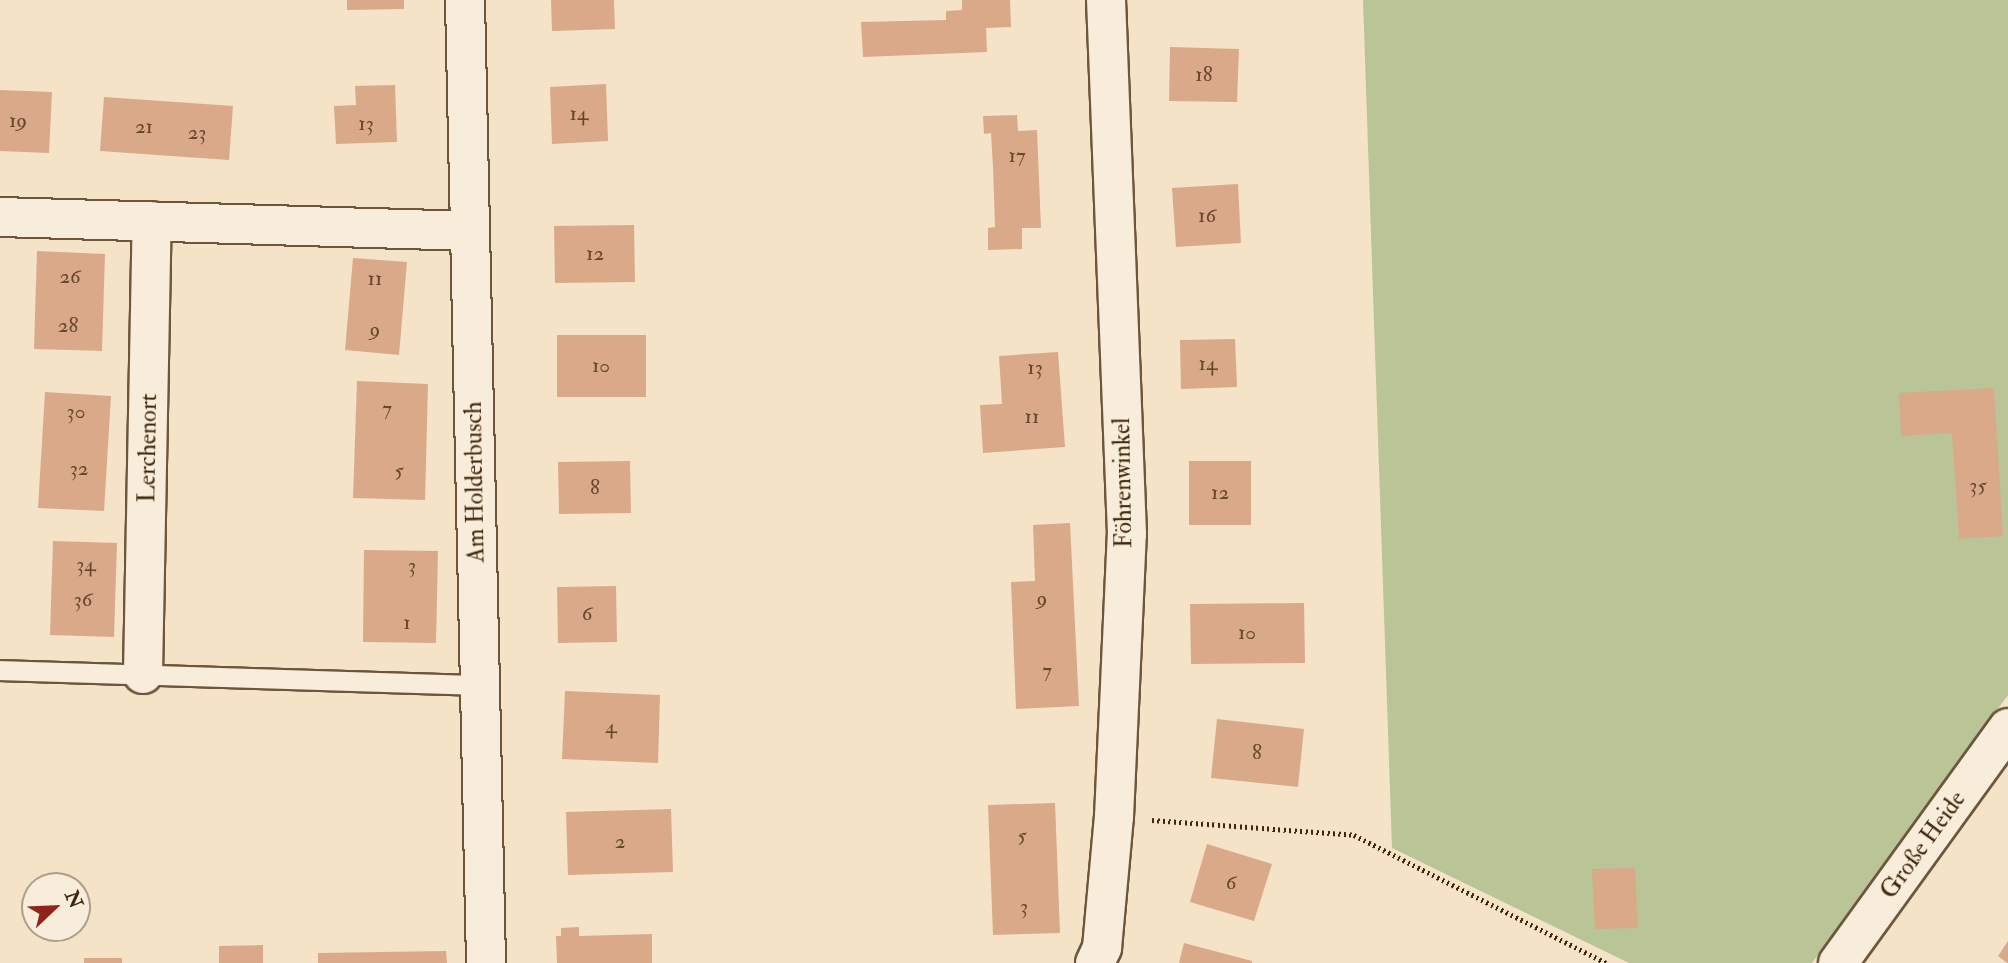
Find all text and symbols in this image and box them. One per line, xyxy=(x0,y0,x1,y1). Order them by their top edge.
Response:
house number: 18 xyxy=(1195,62,1213,88)
house number: 14 xyxy=(570,101,588,127)
house number: 19 xyxy=(9,108,27,134)
house number: 13 xyxy=(358,111,374,137)
house number: 21 xyxy=(135,114,153,140)
house number: 23 xyxy=(188,120,206,146)
house number: 17 xyxy=(1008,143,1026,169)
house number: 16 xyxy=(1198,203,1216,229)
house number: 12 xyxy=(586,241,604,267)
house number: 26 xyxy=(59,264,81,290)
house number: 11 xyxy=(368,266,382,292)
house number: 28 xyxy=(58,313,78,339)
house number: 9 xyxy=(370,317,380,343)
house number: 14 xyxy=(1199,351,1217,377)
house number: 10 xyxy=(592,353,610,379)
house number: 13 xyxy=(1027,355,1043,381)
street label: Lerchenort xyxy=(133,393,163,503)
house number: 7 xyxy=(382,396,392,422)
house number: 30 xyxy=(67,399,85,425)
street label: Am Holderbusch xyxy=(459,401,491,563)
house number: 11 xyxy=(1025,404,1039,430)
street label: Föhrenwinkel xyxy=(1107,418,1139,548)
house number: 32 xyxy=(70,456,88,482)
house number: 5 xyxy=(394,458,404,484)
house number: 35 xyxy=(1969,473,1987,499)
house number: 8 xyxy=(590,475,600,501)
house number: 12 xyxy=(1211,480,1229,506)
house number: 34 xyxy=(76,552,96,578)
house number: 3 xyxy=(408,553,416,579)
house number: 9 xyxy=(1037,586,1047,612)
house number: 36 xyxy=(74,587,92,613)
house number: 6 xyxy=(582,601,592,627)
house number: 1 xyxy=(403,610,411,636)
house number: 10 xyxy=(1238,620,1256,646)
house number: 7 xyxy=(1042,658,1052,684)
house number: 4 xyxy=(605,714,617,740)
house number: 8 xyxy=(1252,740,1262,766)
street label: Große Heide xyxy=(1874,786,1972,904)
house number: 5 xyxy=(1017,823,1027,849)
house number: 2 xyxy=(615,829,625,855)
house number: 6 xyxy=(1226,870,1236,896)
north arrow xyxy=(21,872,91,942)
text: N xyxy=(59,887,88,912)
house number: 3 xyxy=(1020,894,1028,920)

